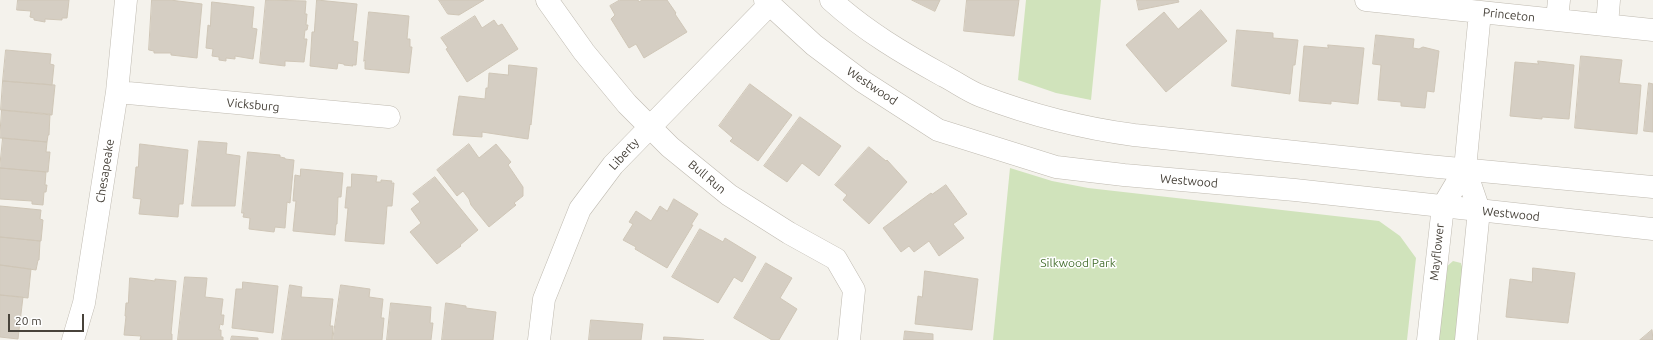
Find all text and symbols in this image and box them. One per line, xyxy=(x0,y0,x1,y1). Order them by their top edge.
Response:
street label: Princeton xyxy=(1482,5,1536,25)
street label: Westwood xyxy=(844,64,900,108)
street label: Vicksburg xyxy=(226,96,280,114)
street label: Liberty xyxy=(606,135,642,173)
street label: Chesapeake xyxy=(93,138,117,204)
street label: Bull Run xyxy=(685,157,729,197)
street label: Westwood xyxy=(1160,171,1218,191)
street label: Westwood xyxy=(1481,204,1541,224)
street label: Mayflower xyxy=(1427,223,1447,281)
park label: Silkwood Park xyxy=(1040,256,1116,270)
scale bar xyxy=(10,306,86,332)
text: 20 m xyxy=(15,314,42,327)

